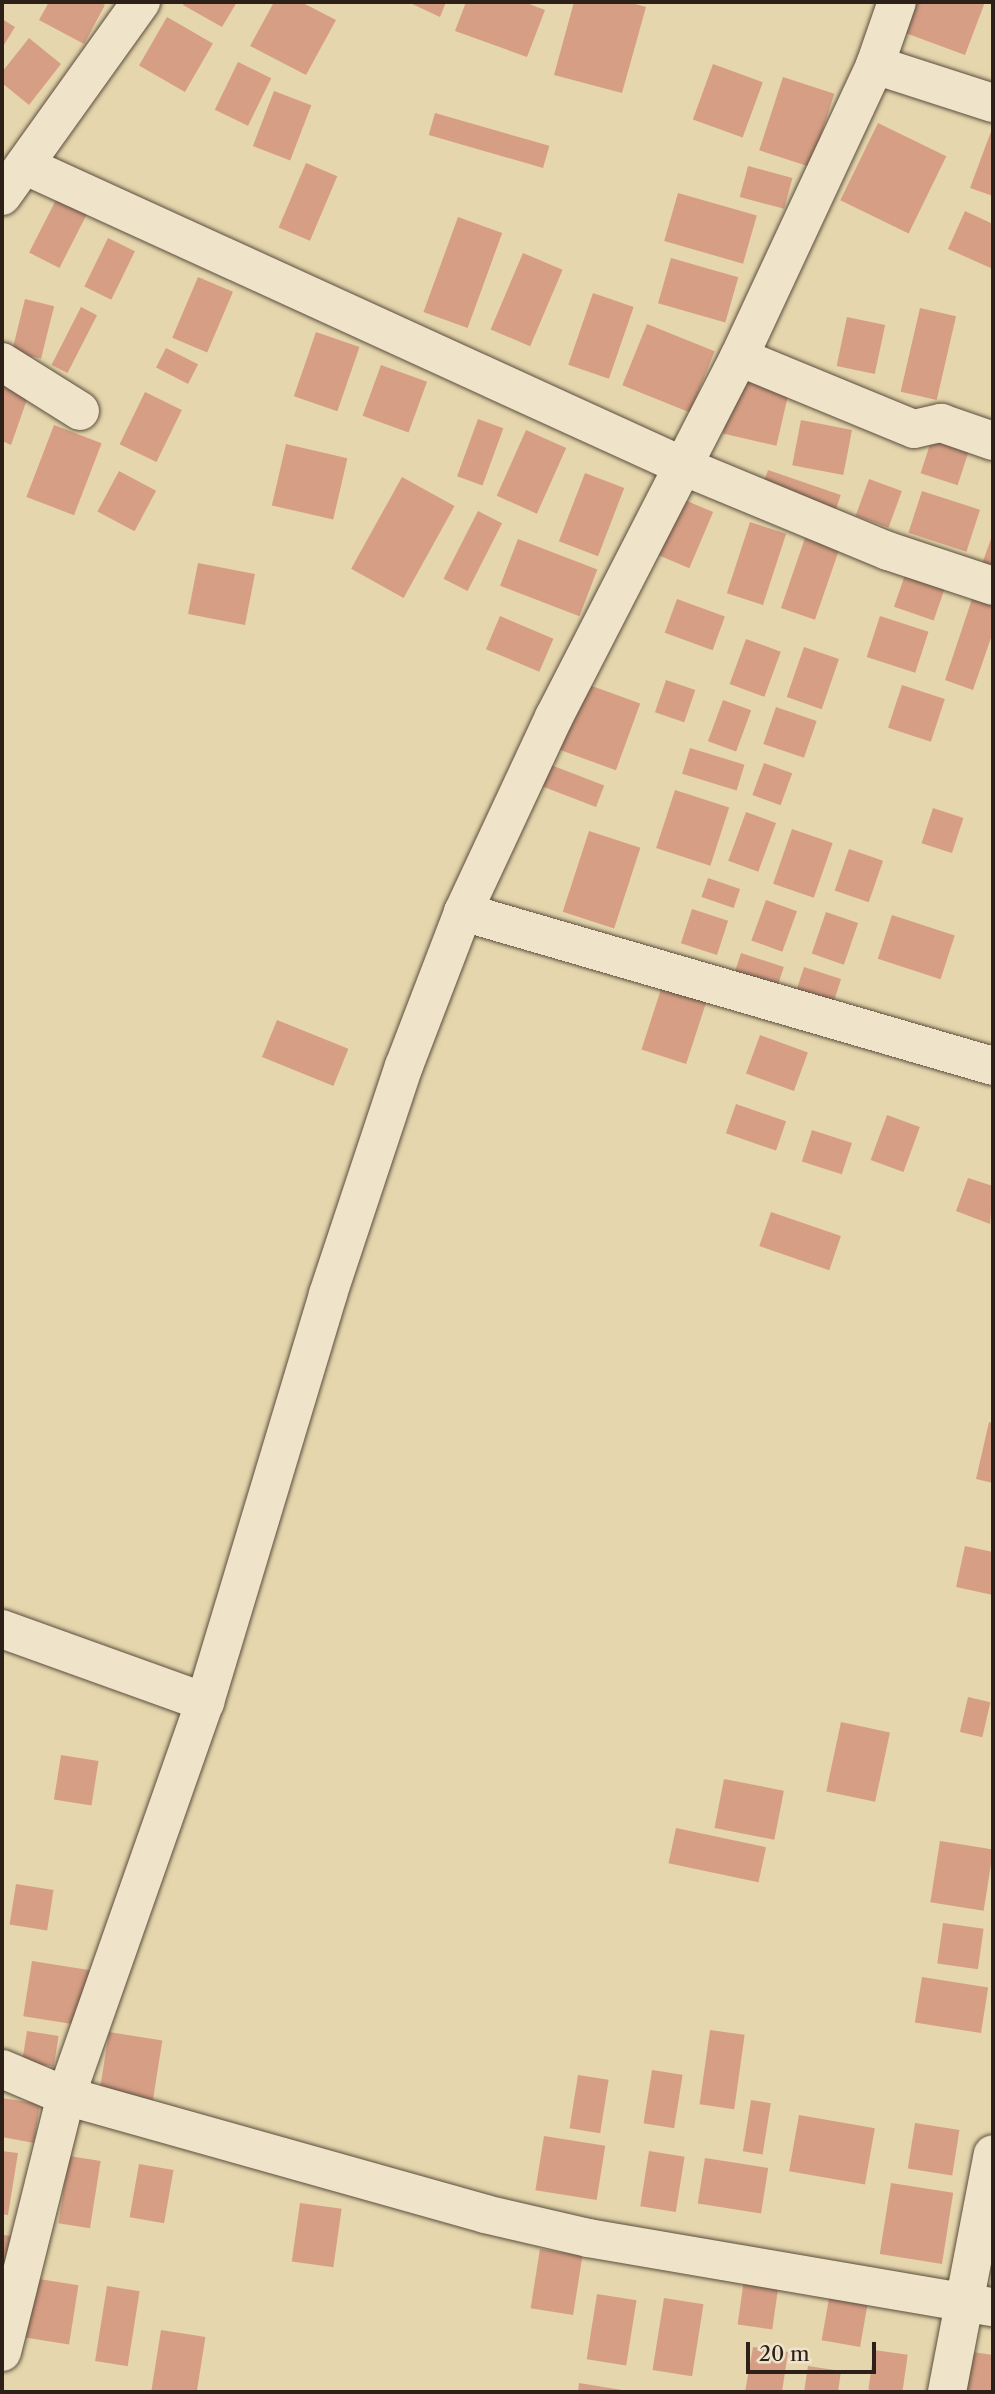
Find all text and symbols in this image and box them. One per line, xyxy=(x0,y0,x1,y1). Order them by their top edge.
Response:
scale bar xyxy=(750,2328,880,2372)
text: 20 m xyxy=(759,2341,810,2366)

